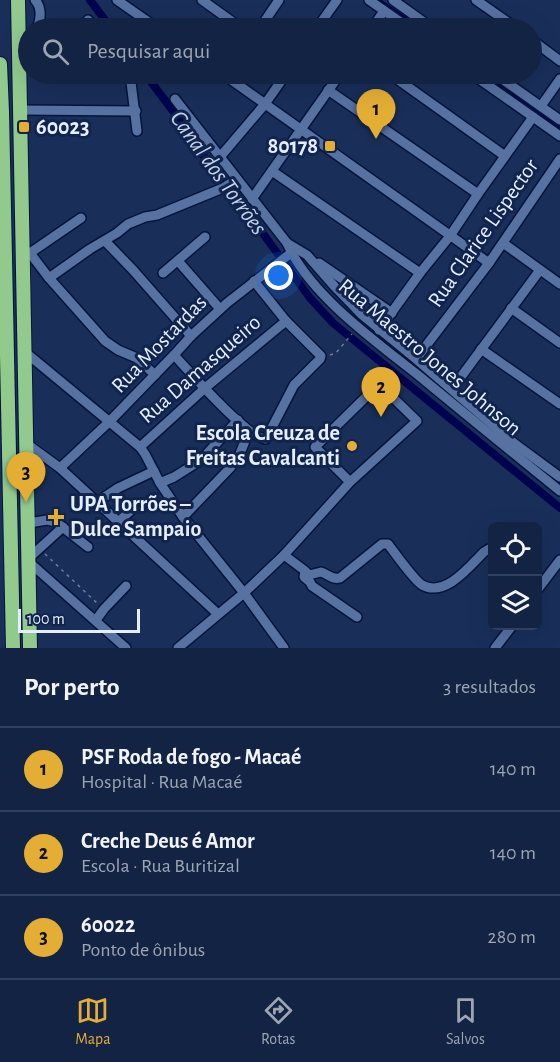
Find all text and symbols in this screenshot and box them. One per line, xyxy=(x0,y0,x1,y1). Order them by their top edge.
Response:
search box xyxy=(18,18,542,84)
icon: search xyxy=(39,35,72,68)
text: Pesquisar aqui xyxy=(87,40,210,62)
pin: 1 xyxy=(356,90,395,139)
water label: Canal dos Torrões xyxy=(165,107,271,240)
place label: 60023 xyxy=(36,116,89,138)
marker: 60023 xyxy=(17,120,31,134)
place label: 80178 xyxy=(267,135,318,157)
marker: 80178 xyxy=(323,139,337,153)
street label: Rua Clarice Lispector xyxy=(424,155,542,311)
your location xyxy=(264,261,293,290)
street label: Rua Maestro Jones Johnson xyxy=(334,274,526,440)
street label: Rua Mostardas xyxy=(107,291,211,397)
street label: Rua Damasqueiro xyxy=(135,311,265,427)
pin: 2 xyxy=(362,368,400,417)
place label: Escola Creuza de Freitas Cavalcanti xyxy=(186,422,340,469)
marker: Escola Creuza de Freitas Cavalcanti xyxy=(345,439,359,453)
pin: 3 xyxy=(6,452,46,502)
place label: UPA Torrões – Dulce Sampaio xyxy=(70,493,201,540)
marker: UPA Torrões – Dulce Sampaio xyxy=(47,508,65,526)
map controls xyxy=(488,522,542,630)
button: locate xyxy=(488,522,542,576)
button: layers xyxy=(488,576,542,630)
scale bar xyxy=(18,606,140,634)
text: 100 m xyxy=(27,611,65,627)
text: Por perto xyxy=(24,674,120,700)
text: 3 resultados xyxy=(443,677,536,697)
text: PSF Roda de fogo - Macaé xyxy=(81,746,301,768)
text: 1 xyxy=(40,759,47,779)
text: 140 m xyxy=(490,759,536,779)
text: Hospital · Rua Macaé xyxy=(81,772,242,792)
text: Creche Deus é Amor xyxy=(81,830,255,852)
text: 2 xyxy=(39,843,48,863)
text: 140 m xyxy=(490,843,536,863)
text: Escola · Rua Buritizal xyxy=(81,856,240,876)
text: 60022 xyxy=(81,914,135,936)
text: 3 xyxy=(39,927,48,947)
text: 280 m xyxy=(488,927,536,947)
text: Ponto de ônibus xyxy=(81,940,205,960)
tab: Mapa xyxy=(75,994,111,1049)
tab: Rotas xyxy=(261,994,296,1049)
tab: Salvos xyxy=(446,994,485,1049)

